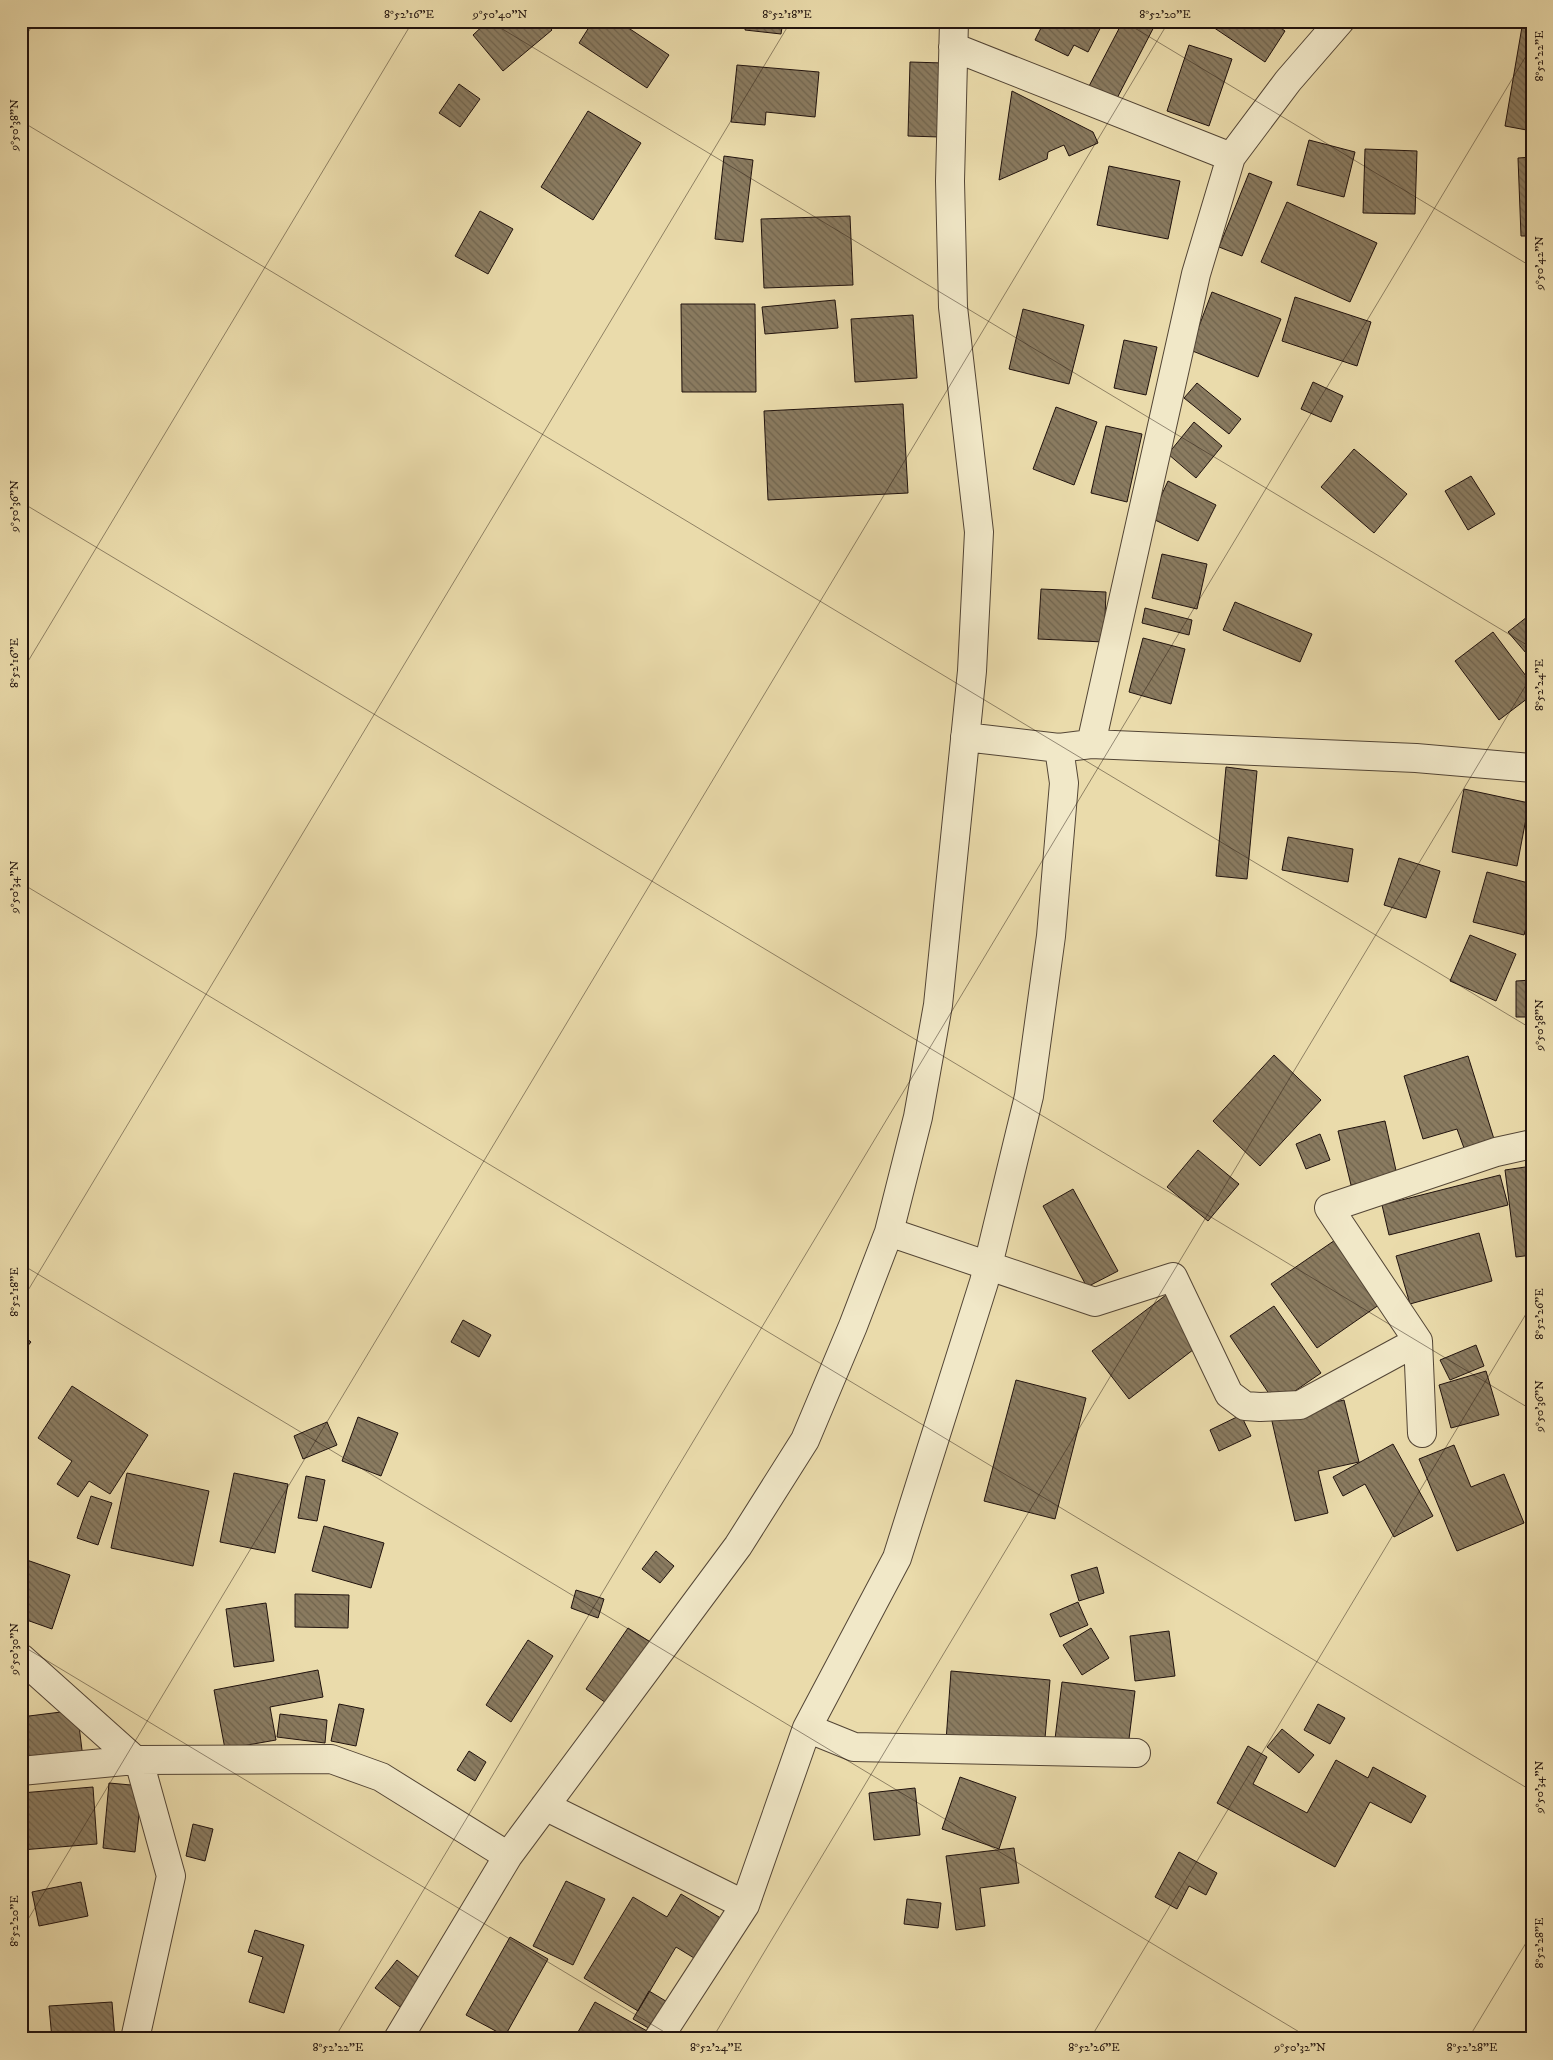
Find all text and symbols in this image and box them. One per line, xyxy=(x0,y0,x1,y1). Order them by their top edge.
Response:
text: 8°52'16"E xyxy=(384,7,434,22)
text: 9°50'40"N xyxy=(472,7,527,22)
text: 8°52'18"E xyxy=(762,7,812,22)
text: 8°52'20"E xyxy=(1139,7,1191,22)
text: 8°52'22"E xyxy=(1532,30,1547,82)
text: 9°50'38"N xyxy=(7,99,22,152)
text: 9°50'42"N xyxy=(1532,236,1547,291)
text: 9°50'36"N xyxy=(7,480,22,533)
text: 8°52'16"E xyxy=(7,638,22,688)
text: 8°52'24"E xyxy=(1532,658,1547,711)
text: 9°50'34"N xyxy=(7,861,22,914)
text: 9°50'38"N xyxy=(1532,999,1547,1052)
text: 8°52'18"E xyxy=(7,1267,22,1317)
text: 8°52'26"E xyxy=(1532,1288,1547,1340)
text: 9°50'36"N xyxy=(1532,1380,1547,1433)
text: 9°50'30"N xyxy=(7,1623,22,1676)
text: 9°50'34"N xyxy=(1532,1761,1547,1814)
text: 8°52'20"E xyxy=(7,1895,22,1947)
text: 8°52'28"E xyxy=(1532,1917,1547,1969)
text: 8°52'22"E xyxy=(312,2040,364,2055)
text: 8°52'24"E xyxy=(690,2040,743,2055)
text: 8°52'26"E xyxy=(1068,2040,1120,2055)
text: 9°50'32"N xyxy=(1273,2040,1326,2055)
text: 8°52'28"E xyxy=(1446,2040,1498,2055)

